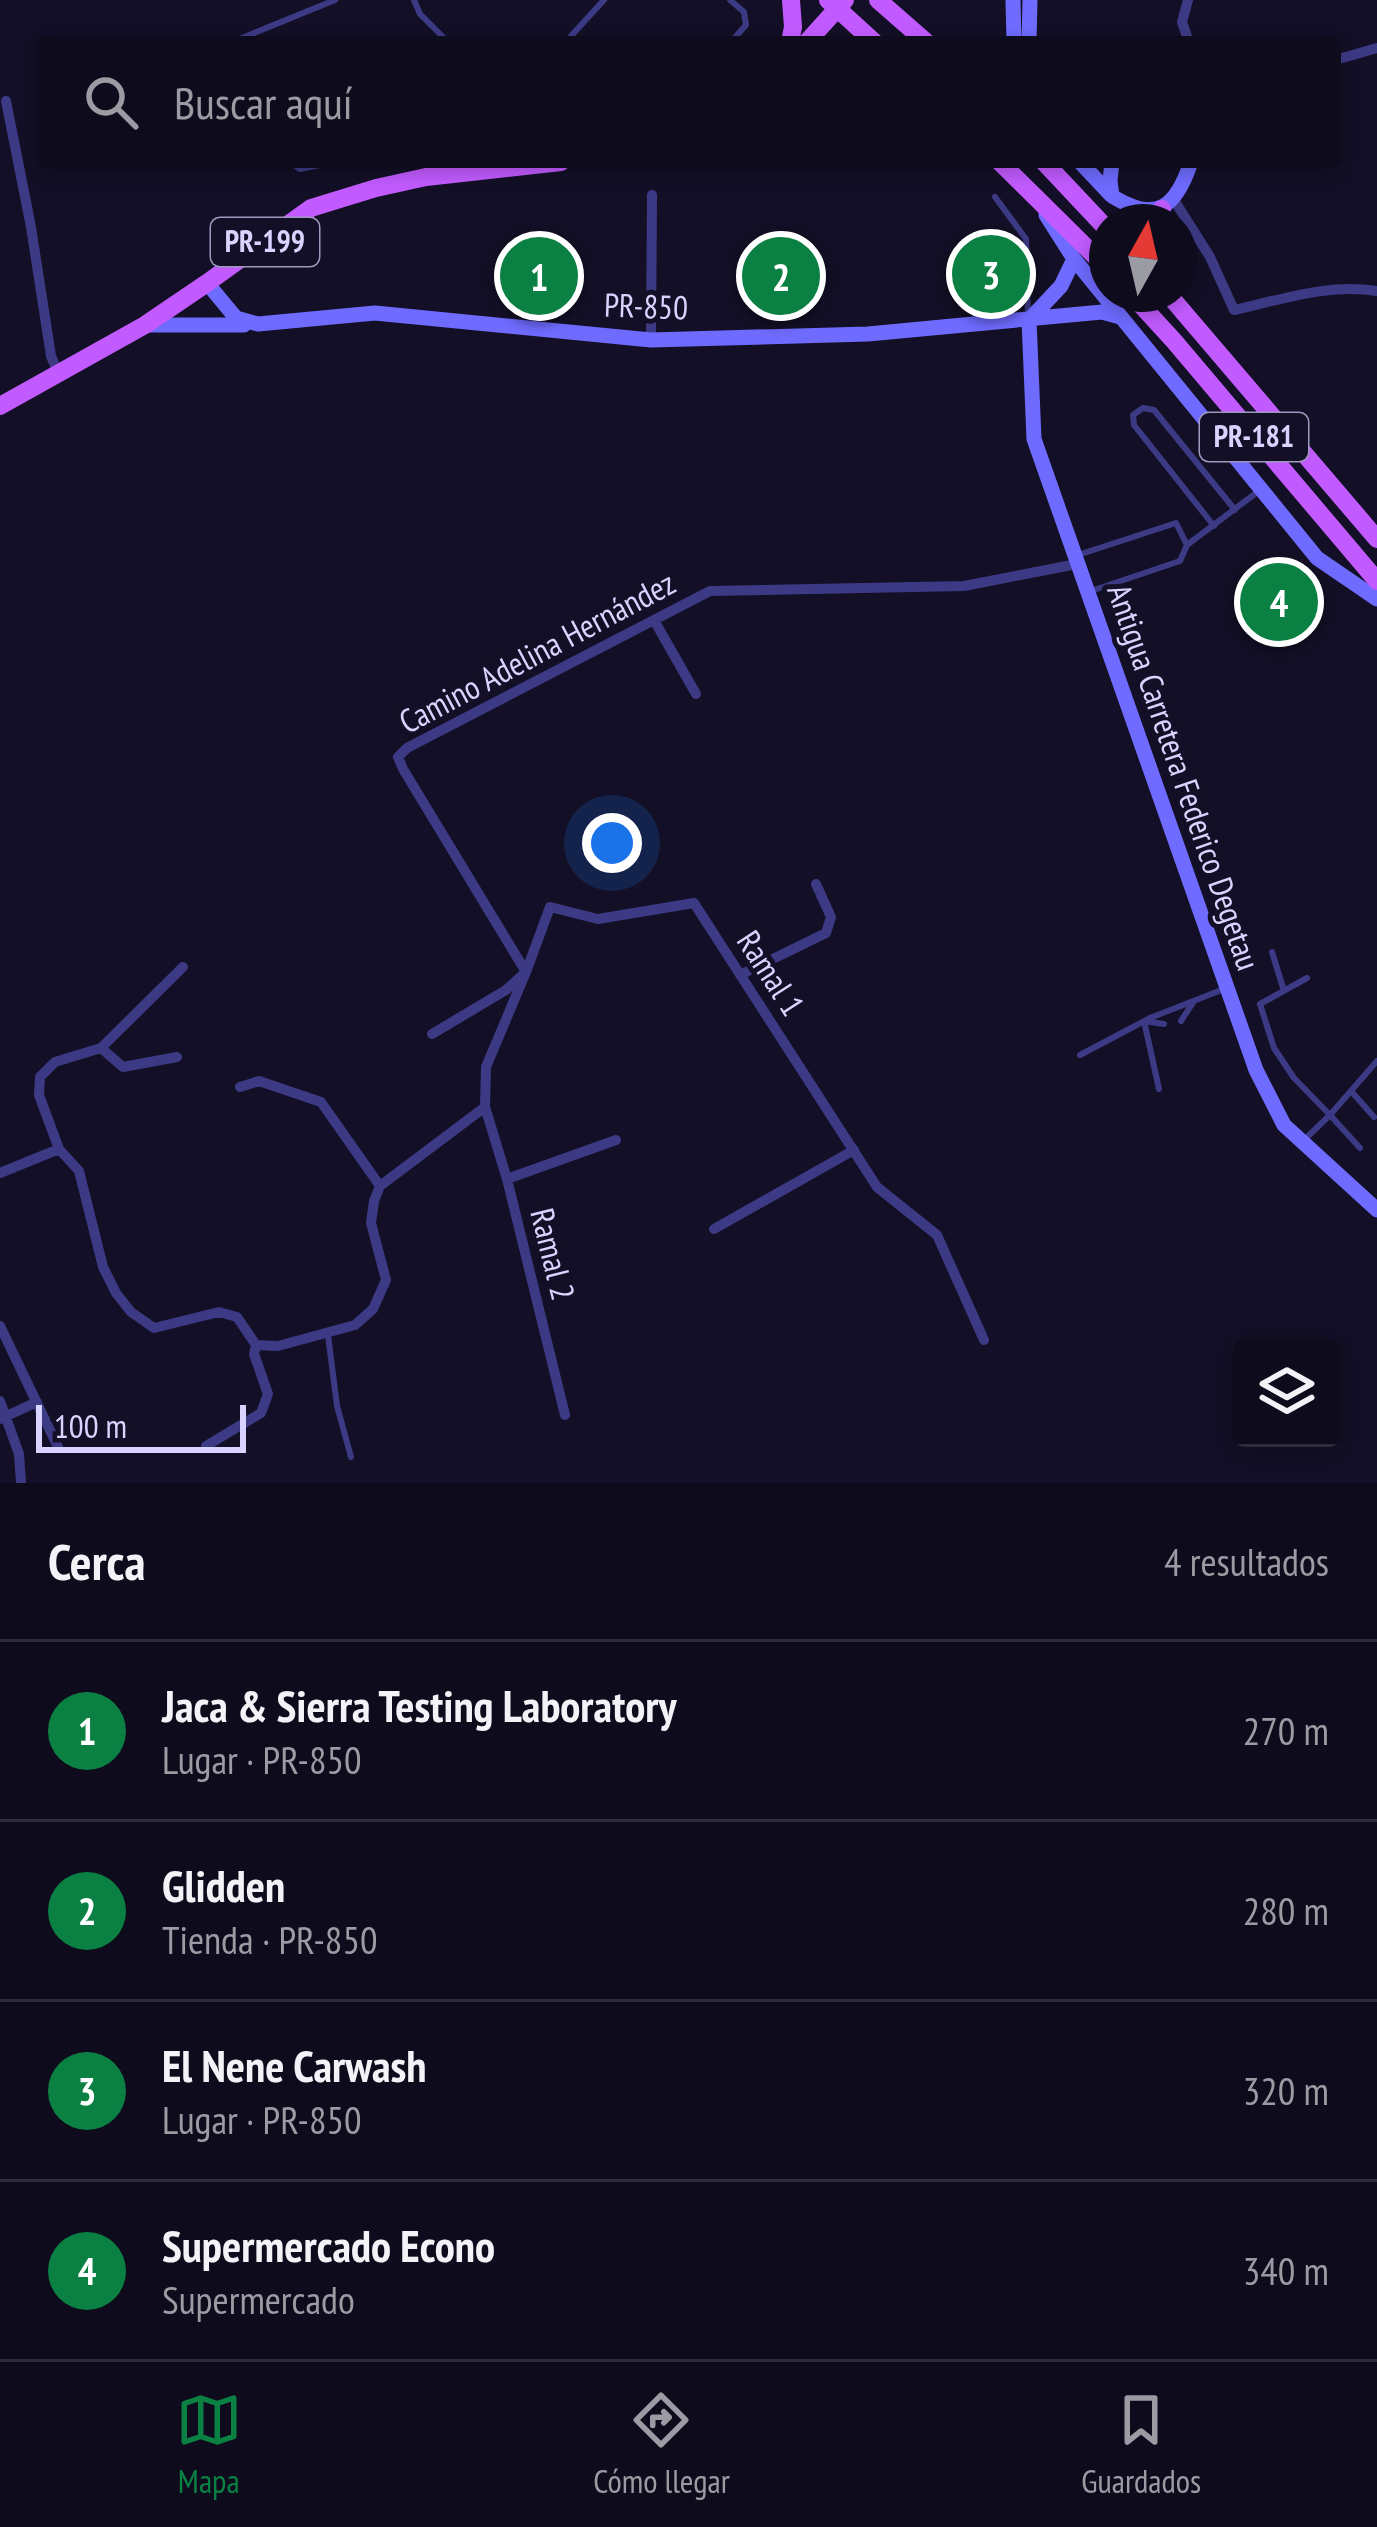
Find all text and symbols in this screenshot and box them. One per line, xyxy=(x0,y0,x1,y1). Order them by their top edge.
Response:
search box xyxy=(36,36,1341,168)
icon: search xyxy=(78,69,144,135)
text: Buscar aquí xyxy=(174,73,353,131)
north arrow xyxy=(1089,204,1197,312)
road number: PR-199 xyxy=(211,218,319,266)
pin: 3 xyxy=(952,229,1030,319)
pin: 1 xyxy=(500,231,578,321)
pin: 2 xyxy=(742,231,820,321)
street label: PR-850 xyxy=(603,283,689,328)
road number: PR-181 xyxy=(1200,413,1308,461)
pin: 4 xyxy=(1240,557,1318,647)
street label: Camino Adelina Hernández xyxy=(391,561,682,742)
street label: Antigua Carretera Federico Degetau xyxy=(1098,578,1271,975)
your location xyxy=(582,813,642,873)
street label: Ramal 1 xyxy=(728,922,815,1024)
street label: Ramal 2 xyxy=(521,1203,586,1304)
map controls xyxy=(1233,1339,1341,1447)
button: layers xyxy=(1233,1339,1341,1447)
scale bar xyxy=(36,1399,246,1452)
text: 100 m xyxy=(54,1404,127,1447)
text: Cerca xyxy=(48,1528,146,1594)
text: 4 resultados xyxy=(1164,1536,1329,1587)
text: Jaca & Sierra Testing Laboratory xyxy=(162,1676,676,1734)
text: 1 xyxy=(78,1705,96,1756)
text: 270 m xyxy=(1243,1705,1329,1756)
text: Lugar · PR-850 xyxy=(162,1734,362,1785)
text: Glidden xyxy=(162,1856,285,1914)
text: 2 xyxy=(78,1885,96,1936)
text: 280 m xyxy=(1243,1885,1329,1936)
text: Tienda · PR-850 xyxy=(162,1914,378,1965)
text: El Nene Carwash xyxy=(162,2036,427,2094)
text: 3 xyxy=(78,2065,96,2116)
text: 320 m xyxy=(1243,2065,1329,2116)
text: Lugar · PR-850 xyxy=(162,2094,362,2145)
text: Supermercado Econo xyxy=(162,2216,495,2274)
text: 4 xyxy=(78,2245,96,2296)
text: 340 m xyxy=(1243,2245,1329,2296)
text: Supermercado xyxy=(162,2274,355,2325)
tab: Mapa xyxy=(176,2387,242,2502)
tab: Cómo llegar xyxy=(593,2387,730,2502)
tab: Guardados xyxy=(1081,2387,1201,2502)

